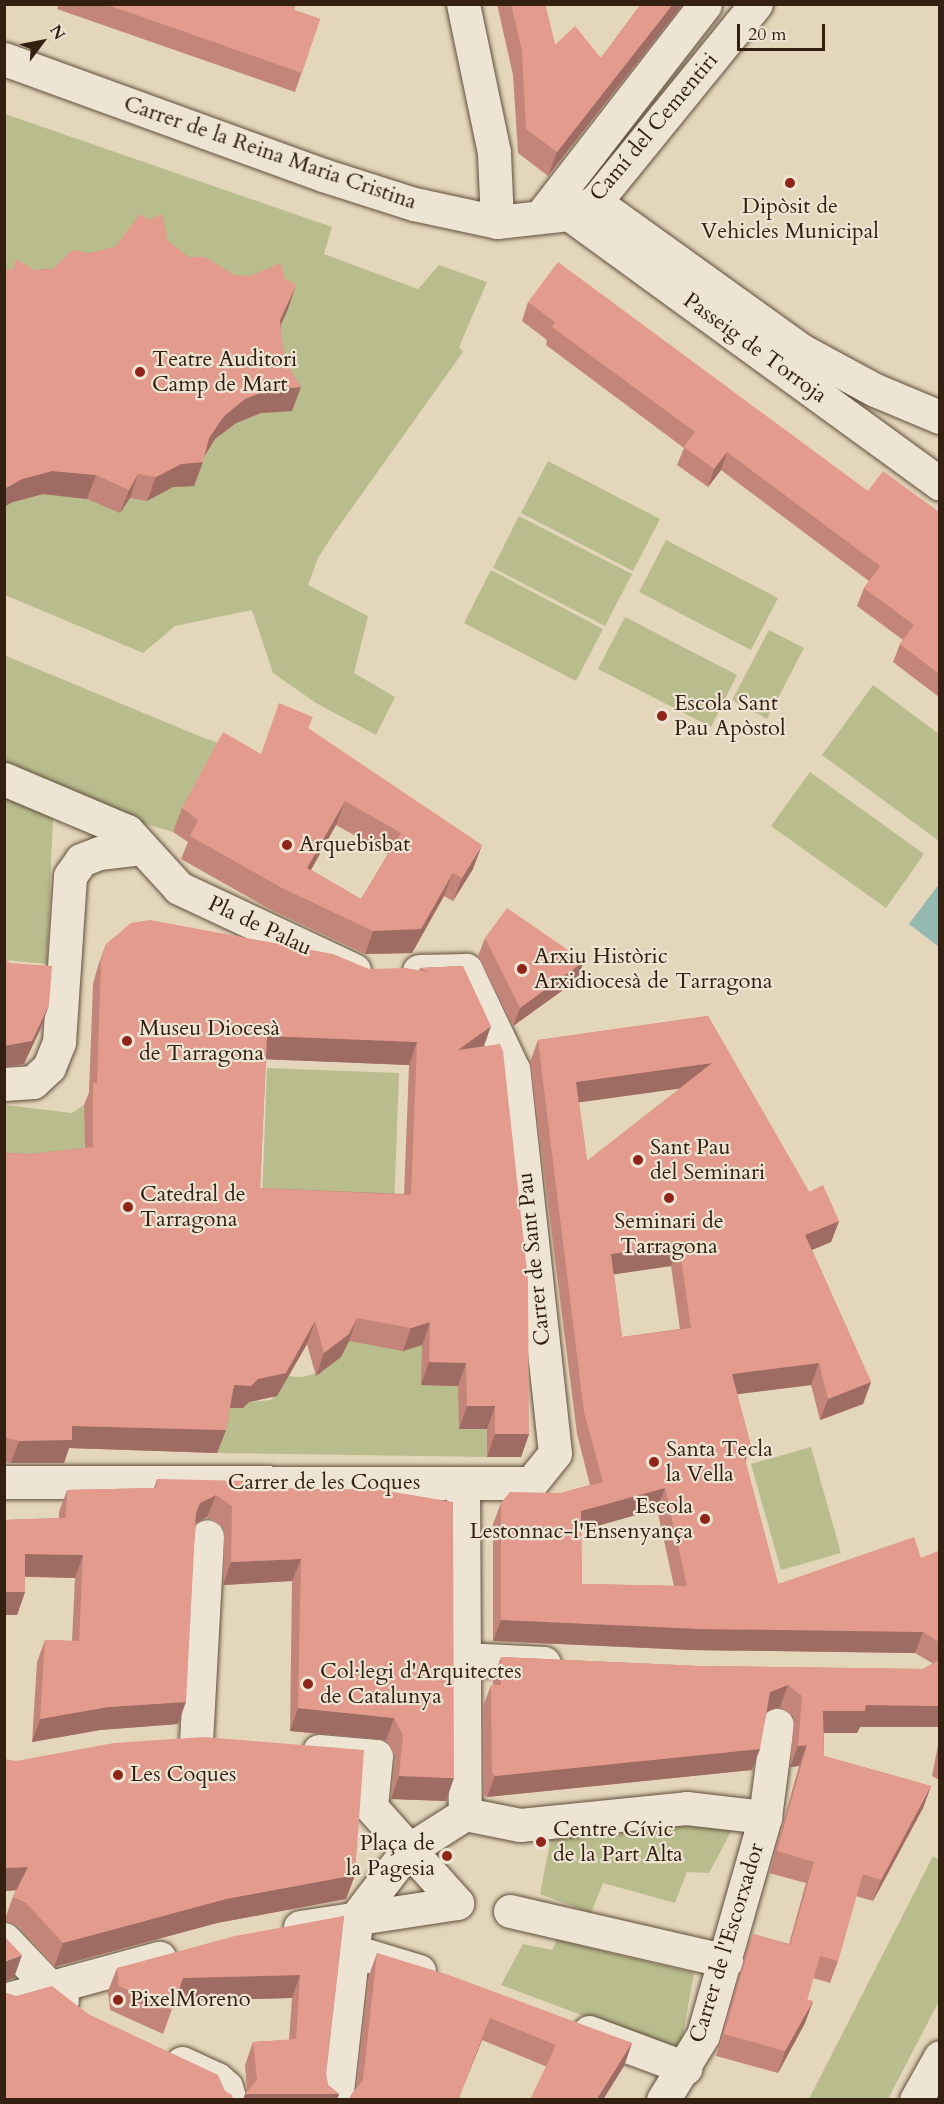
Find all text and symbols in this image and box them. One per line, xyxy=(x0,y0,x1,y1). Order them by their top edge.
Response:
north arrow xyxy=(12,12,72,72)
scale bar xyxy=(740,12,828,50)
text: N xyxy=(44,21,70,44)
text: 20 m xyxy=(748,22,787,47)
street label: Camí del Cementiri xyxy=(584,47,724,207)
street label: Carrer de la Reina Maria Cristina xyxy=(120,90,420,216)
marker: Dipòsit de Vehicles Municipal xyxy=(783,176,797,190)
place label: Dipòsit de Vehicles Municipal xyxy=(701,193,879,244)
street label: Passeig de Torroja xyxy=(678,287,832,409)
place label: Teatre Auditori Camp de Mart xyxy=(152,346,297,398)
marker: Teatre Auditori Camp de Mart xyxy=(133,365,147,379)
place label: Escola Sant Pau Apòstol xyxy=(674,690,786,742)
marker: Escola Sant Pau Apòstol xyxy=(655,709,669,723)
place label: Arquebisbat xyxy=(299,832,410,858)
marker: Arquebisbat xyxy=(280,838,294,852)
street label: Pla de Palau xyxy=(204,891,316,961)
place label: Arxiu Històric Arxidiocesà de Tarragona xyxy=(534,943,772,994)
marker: Arxiu Històric Arxidiocesà de Tarragona xyxy=(515,962,529,976)
place label: Museu Diocesà de Tarragona xyxy=(139,1015,280,1066)
marker: Museu Diocesà de Tarragona xyxy=(120,1034,134,1048)
place label: Sant Pau del Seminari xyxy=(650,1134,765,1186)
marker: Sant Pau del Seminari xyxy=(631,1153,645,1167)
street label: Carrer de Sant Pau xyxy=(512,1171,556,1347)
place label: Catedral de Tarragona xyxy=(140,1181,246,1232)
marker: Seminari de Tarragona xyxy=(662,1191,676,1205)
marker: Catedral de Tarragona xyxy=(121,1200,135,1214)
place label: Seminari de Tarragona xyxy=(614,1208,724,1260)
place label: Santa Tecla la Vella xyxy=(666,1436,773,1488)
marker: Santa Tecla la Vella xyxy=(647,1455,661,1469)
street label: Carrer de les Coques xyxy=(228,1470,420,1496)
place label: Escola Lestonnac-l'Ensenyança xyxy=(469,1493,693,1544)
marker: Escola Lestonnac-l'Ensenyança xyxy=(698,1512,712,1526)
place label: Col·legi d'Arquitectes de Catalunya xyxy=(320,1658,522,1710)
marker: Col·legi d'Arquitectes de Catalunya xyxy=(301,1677,315,1691)
place label: Les Coques xyxy=(130,1762,236,1788)
marker: Les Coques xyxy=(111,1768,125,1782)
place label: Centre Cívic de la Part Alta xyxy=(553,1816,683,1868)
place label: Plaça de la Pagesia xyxy=(346,1830,435,1882)
marker: Centre Cívic de la Part Alta xyxy=(534,1835,548,1849)
street label: Carrer de l'Escorxador xyxy=(684,1840,770,2046)
marker: Plaça de la Pagesia xyxy=(440,1849,454,1863)
place label: PixelMoreno xyxy=(130,1987,251,2013)
marker: PixelMoreno xyxy=(111,1993,125,2007)

